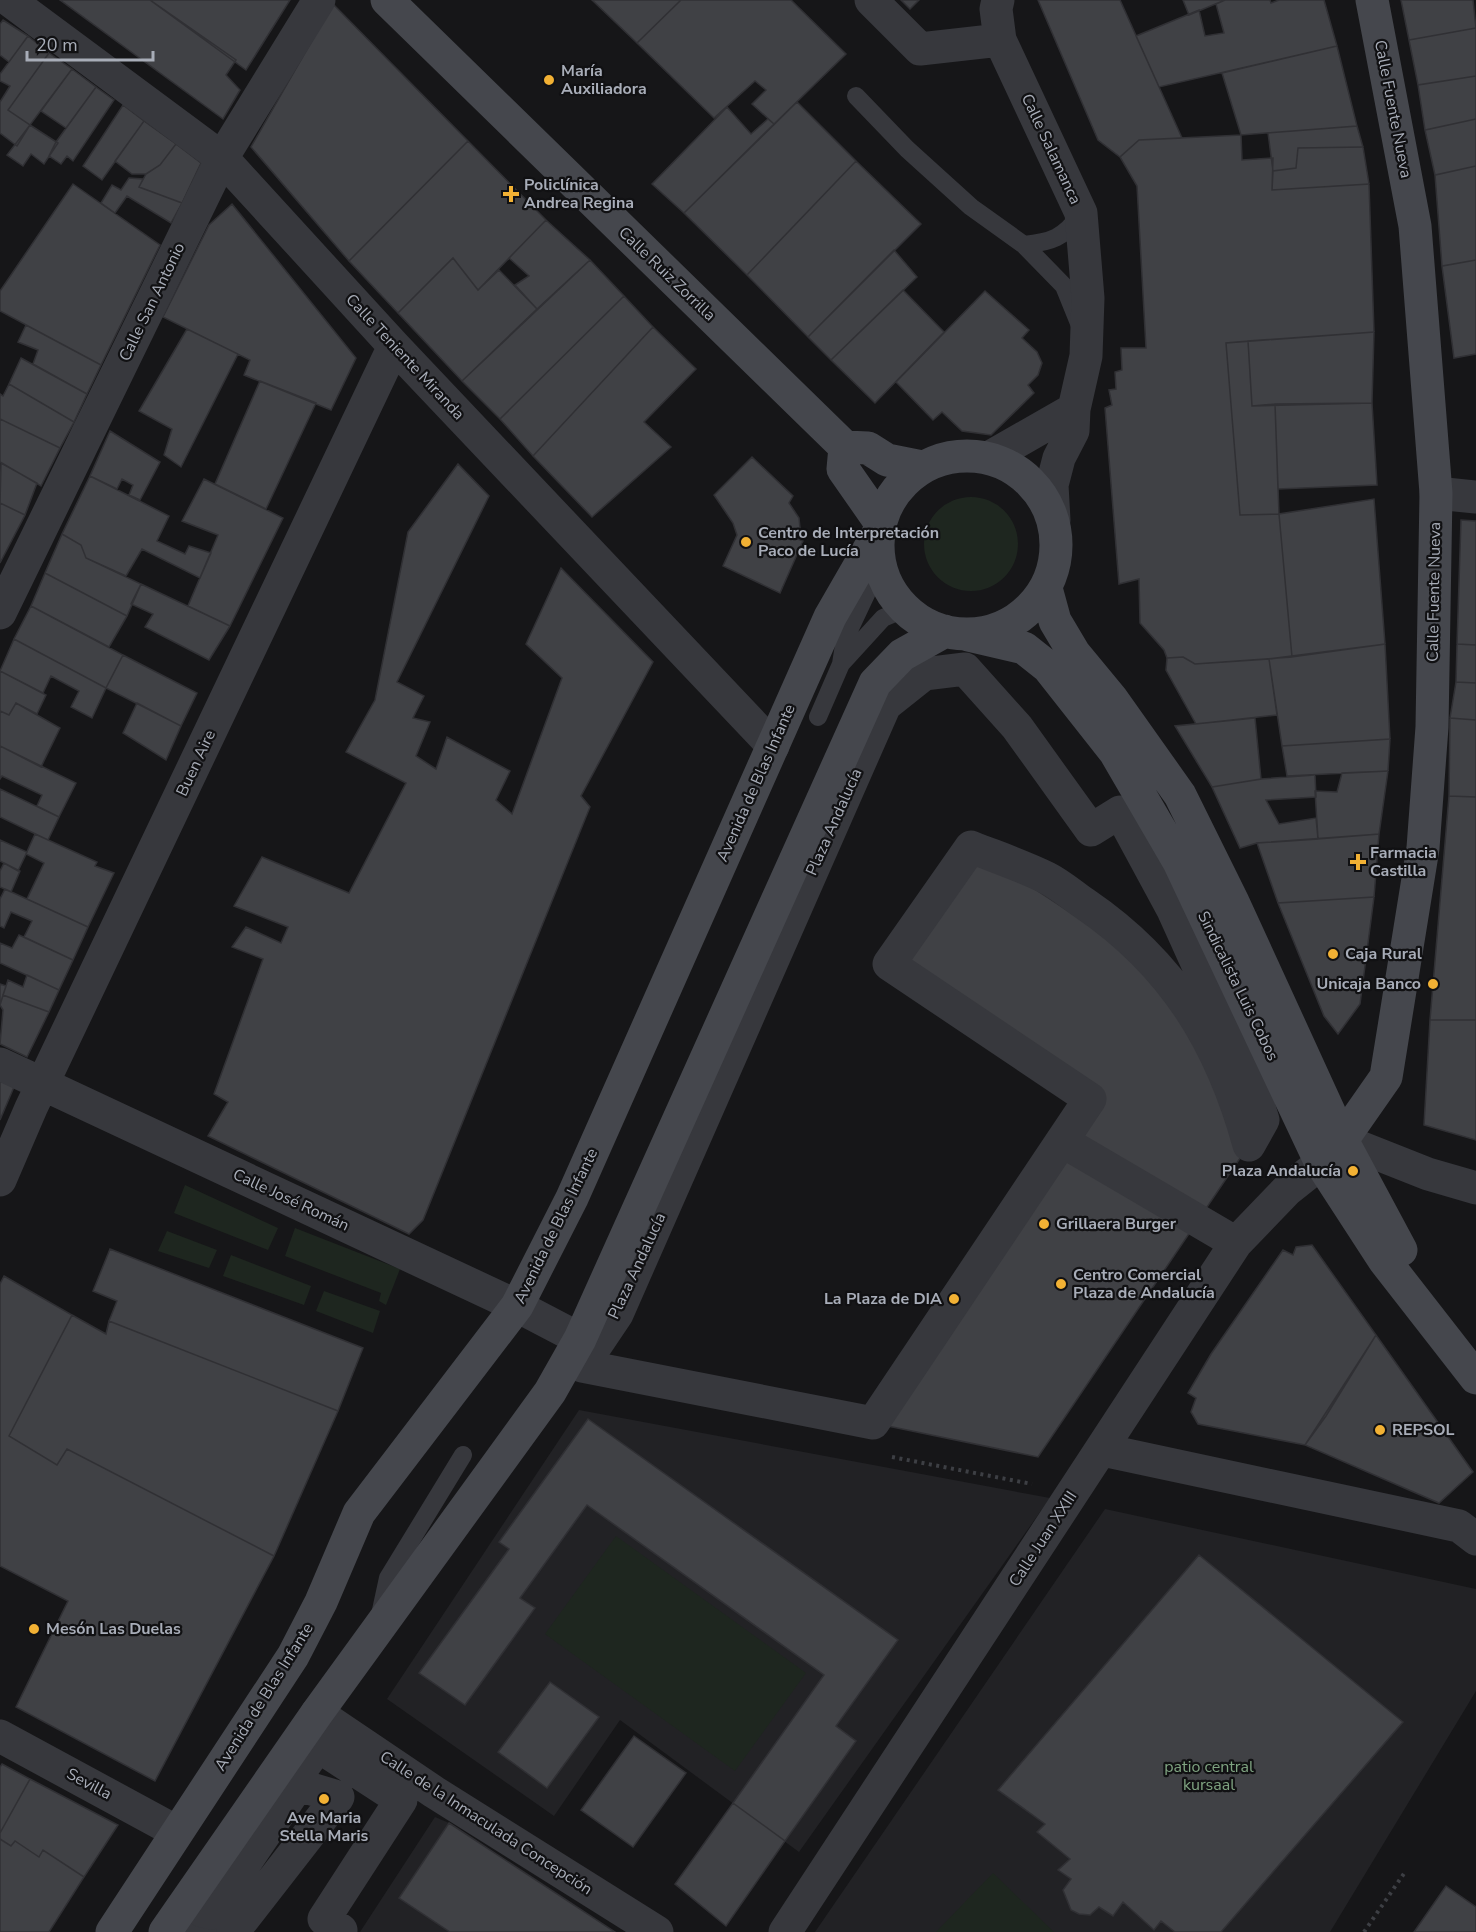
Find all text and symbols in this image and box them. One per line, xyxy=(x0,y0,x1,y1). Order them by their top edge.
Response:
scale bar xyxy=(27,24,153,62)
text: 20 m xyxy=(36,33,78,57)
street label: Calle Fuente Nueva xyxy=(1369,38,1417,180)
place label: María Auxiliadora xyxy=(561,60,647,100)
marker: María Auxiliadora xyxy=(542,73,556,87)
street label: Calle Salamanca xyxy=(1016,90,1086,208)
place label: Policlínica Andrea Regina xyxy=(524,174,634,214)
marker: Policlínica Andrea Regina xyxy=(502,185,520,203)
street label: Calle Ruiz Zorrilla xyxy=(614,222,720,326)
street label: Calle San Antonio xyxy=(114,239,190,365)
street label: Calle Teniente Miranda xyxy=(341,289,469,425)
place label: Centro de Interpretación Paco de Lucía xyxy=(758,522,939,562)
street label: Calle Fuente Nueva xyxy=(1422,522,1446,662)
marker: Centro de Interpretación Paco de Lucía xyxy=(739,535,753,549)
street label: Avenida de Blas Infante xyxy=(711,701,801,865)
street label: Buen Aire xyxy=(171,726,221,800)
street label: Plaza Andalucía xyxy=(801,765,867,879)
place label: Farmacia Castilla xyxy=(1370,842,1437,882)
marker: Farmacia Castilla xyxy=(1351,855,1365,869)
street label: Sindicalista Luis Cobos xyxy=(1192,908,1284,1064)
place label: Caja Rural xyxy=(1345,943,1422,965)
marker: Caja Rural xyxy=(1326,947,1340,961)
place label: Unicaja Banco xyxy=(1317,973,1421,995)
marker: Unicaja Banco xyxy=(1426,977,1440,991)
street label: Avenida de Blas Infante xyxy=(509,1145,603,1307)
place label: Plaza Andalucía xyxy=(1222,1160,1341,1182)
street label: Calle José Román xyxy=(229,1163,353,1237)
marker: Plaza Andalucía xyxy=(1346,1164,1360,1178)
street label: Plaza Andalucía xyxy=(603,1209,671,1323)
place label: Grillaera Burger xyxy=(1056,1213,1177,1235)
marker: Grillaera Burger xyxy=(1037,1217,1051,1231)
place label: Centro Comercial Plaza de Andalucía xyxy=(1073,1264,1215,1304)
marker: Centro Comercial Plaza de Andalucía xyxy=(1054,1277,1068,1291)
place label: La Plaza de DIA xyxy=(824,1288,942,1310)
marker: La Plaza de DIA xyxy=(947,1292,961,1306)
place label: REPSOL xyxy=(1392,1419,1455,1441)
marker: REPSOL xyxy=(1373,1423,1387,1437)
street label: Calle Juan XXIII xyxy=(1004,1487,1082,1591)
place label: Mesón Las Duelas xyxy=(46,1618,181,1640)
street label: Avenida de Blas Infante xyxy=(210,1619,318,1775)
marker: Mesón Las Duelas xyxy=(27,1622,41,1636)
street label: Calle de la Inmaculada Concepción xyxy=(375,1746,597,1900)
park label: patio central kursaal xyxy=(1164,1756,1254,1796)
street label: Sevilla xyxy=(63,1763,115,1805)
marker: Ave Maria Stella Maris xyxy=(317,1792,331,1806)
place label: Ave Maria Stella Maris xyxy=(280,1807,369,1847)

